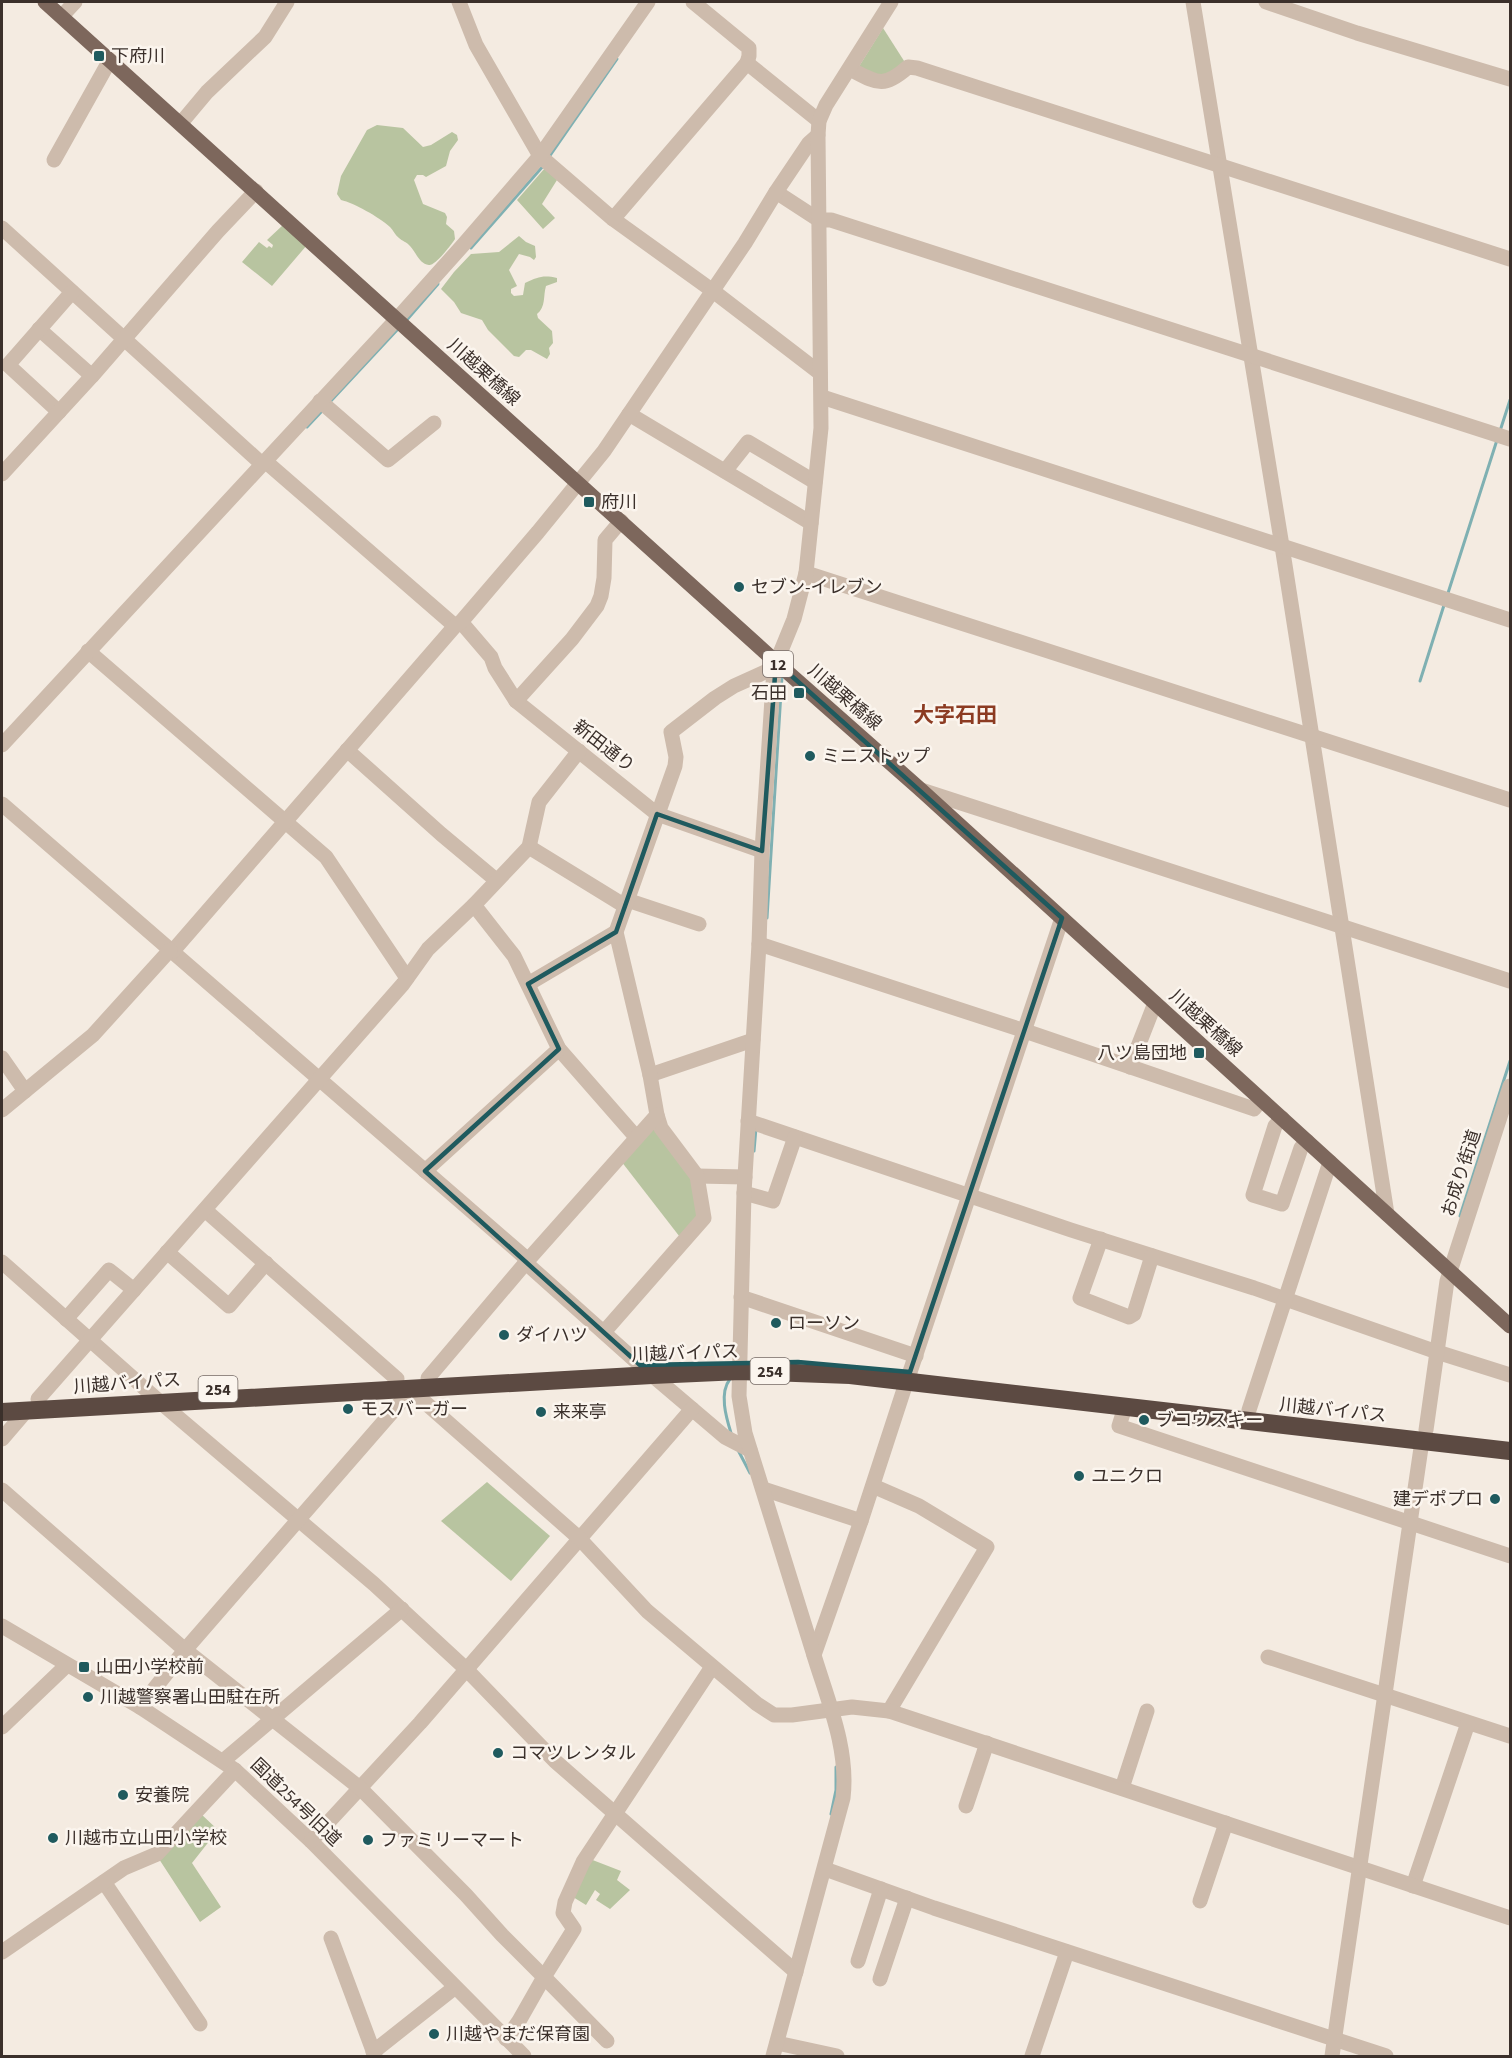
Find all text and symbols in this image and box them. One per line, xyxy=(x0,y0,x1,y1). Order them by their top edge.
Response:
place label: 下府川 xyxy=(111,44,165,69)
marker: 下府川 xyxy=(92,49,106,63)
street label: 川越栗橋線 xyxy=(442,333,525,412)
place label: 府川 xyxy=(601,490,637,515)
marker: 府川 xyxy=(582,495,596,509)
place label: セブン-イレブン xyxy=(751,575,883,600)
marker: セブン-イレブン xyxy=(732,580,746,594)
road number: 12 xyxy=(763,651,793,677)
street label: 川越栗橋線 xyxy=(803,658,887,736)
place label: 石田 xyxy=(751,681,787,706)
marker: 石田 xyxy=(792,686,806,700)
district label: 大字石田 xyxy=(913,700,997,730)
street label: 新田通り xyxy=(568,714,640,778)
place label: ミニストップ xyxy=(822,744,930,769)
marker: ミニストップ xyxy=(803,749,817,763)
street label: 川越栗橋線 xyxy=(1164,984,1247,1063)
place label: 八ツ島団地 xyxy=(1097,1041,1187,1066)
marker: 八ツ島団地 xyxy=(1192,1046,1206,1060)
street label: お成り街道 xyxy=(1436,1126,1487,1220)
place label: ローソン xyxy=(788,1311,860,1336)
marker: ローソン xyxy=(769,1316,783,1330)
place label: ダイハツ xyxy=(516,1323,588,1348)
marker: ダイハツ xyxy=(497,1328,511,1342)
street label: 川越バイパス xyxy=(631,1339,739,1368)
road number: 254 xyxy=(750,1358,790,1384)
street label: 川越バイパス xyxy=(72,1367,182,1400)
road number: 254 xyxy=(198,1376,238,1402)
street label: 川越バイパス xyxy=(1278,1392,1388,1429)
place label: モスバーガー xyxy=(360,1397,468,1422)
place label: 来来亭 xyxy=(553,1400,607,1425)
marker: モスバーガー xyxy=(341,1402,355,1416)
marker: 来来亭 xyxy=(534,1405,548,1419)
place label: ブコウスキー xyxy=(1156,1408,1263,1433)
marker: ブコウスキー xyxy=(1137,1413,1151,1427)
place label: ユニクロ xyxy=(1091,1464,1163,1489)
marker: ユニクロ xyxy=(1072,1469,1086,1483)
place label: 建デポプロ xyxy=(1393,1487,1483,1512)
marker: 建デポプロ xyxy=(1488,1492,1502,1506)
place label: 山田小学校前 xyxy=(96,1655,204,1680)
marker: 山田小学校前 xyxy=(77,1660,91,1674)
place label: 川越警察署山田駐在所 xyxy=(100,1685,280,1710)
marker: 川越警察署山田駐在所 xyxy=(81,1690,95,1704)
place label: コマツレンタル xyxy=(510,1741,636,1766)
marker: コマツレンタル xyxy=(491,1746,505,1760)
street label: 国道254号旧道 xyxy=(245,1753,346,1852)
place label: 安養院 xyxy=(135,1783,189,1808)
marker: 安養院 xyxy=(116,1788,130,1802)
place label: 川越市立山田小学校 xyxy=(65,1826,227,1851)
place label: ファミリーマート xyxy=(380,1828,524,1853)
marker: 川越市立山田小学校 xyxy=(46,1831,60,1845)
marker: ファミリーマート xyxy=(361,1833,375,1847)
place label: 川越やまだ保育園 xyxy=(446,2022,590,2047)
marker: 川越やまだ保育園 xyxy=(427,2027,441,2041)

